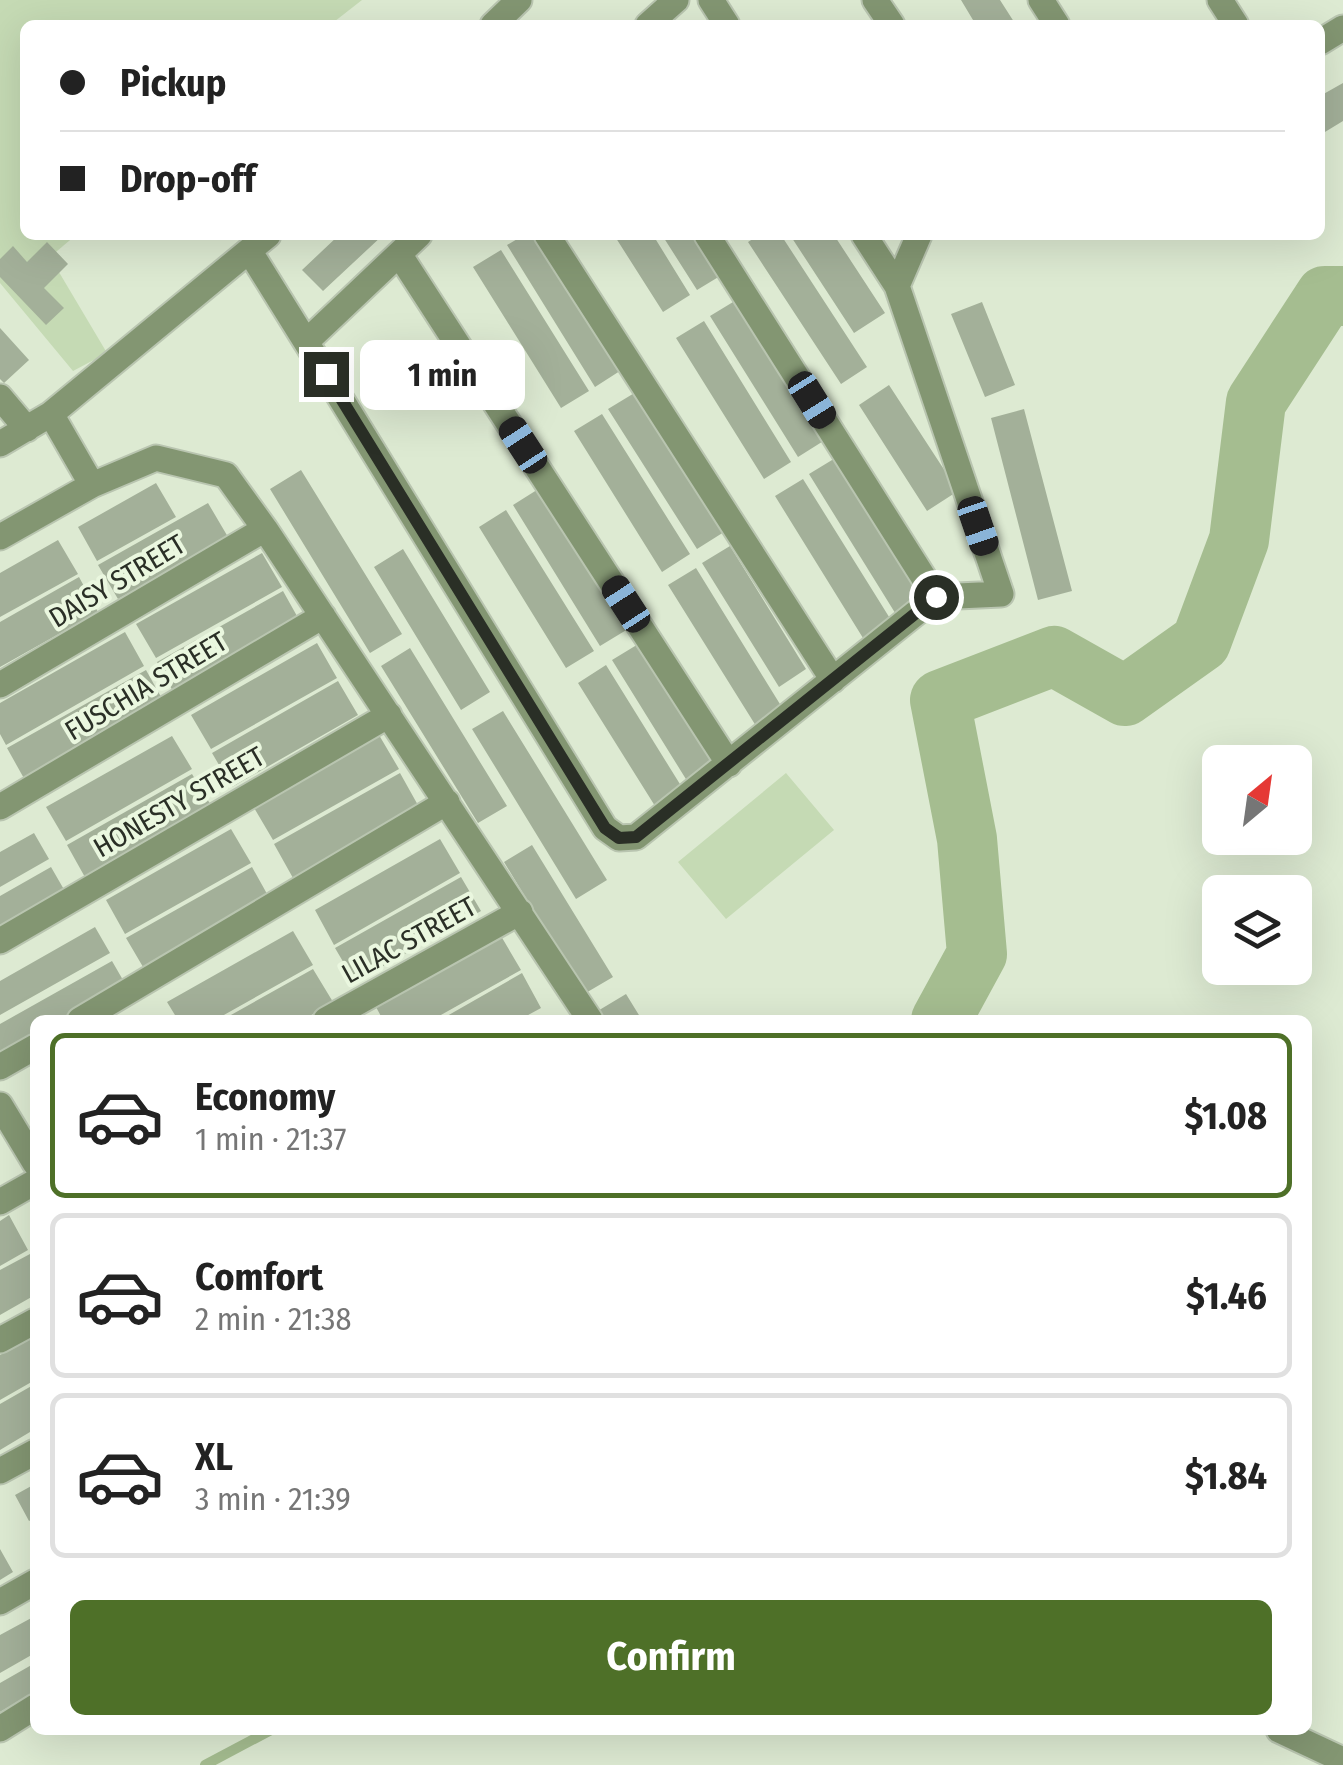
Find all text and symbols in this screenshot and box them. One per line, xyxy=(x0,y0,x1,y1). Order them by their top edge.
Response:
text: Pickup xyxy=(120,60,226,106)
text: Drop-off xyxy=(120,156,256,202)
callout: 1 min xyxy=(361,339,526,409)
route end xyxy=(304,352,349,397)
text: 1 min xyxy=(408,356,477,394)
car xyxy=(783,367,841,433)
car xyxy=(494,412,552,478)
car xyxy=(954,493,1002,559)
street label: DAISY STREET xyxy=(43,528,191,634)
car xyxy=(597,571,655,637)
route start xyxy=(914,575,959,620)
street label: FUSCHIA STREET xyxy=(59,625,233,747)
street label: HONESTY STREET xyxy=(88,740,270,864)
north arrow xyxy=(1202,745,1312,855)
map controls xyxy=(1202,745,1312,985)
button: layers xyxy=(1202,875,1312,985)
street label: LILAC STREET xyxy=(336,890,482,990)
icon: car xyxy=(75,1071,165,1161)
text: Economy xyxy=(195,1074,335,1120)
text: $1.08 xyxy=(1184,1093,1267,1139)
text: 1 min · 21:37 xyxy=(195,1120,347,1158)
icon: car xyxy=(75,1251,165,1341)
text: Comfort xyxy=(195,1254,323,1300)
text: $1.46 xyxy=(1186,1273,1267,1319)
text: 2 min · 21:38 xyxy=(195,1300,351,1338)
icon: car xyxy=(75,1431,165,1521)
text: XL xyxy=(195,1434,233,1480)
text: $1.84 xyxy=(1185,1453,1267,1499)
text: 3 min · 21:39 xyxy=(195,1480,351,1518)
button: Confirm xyxy=(70,1600,1272,1715)

